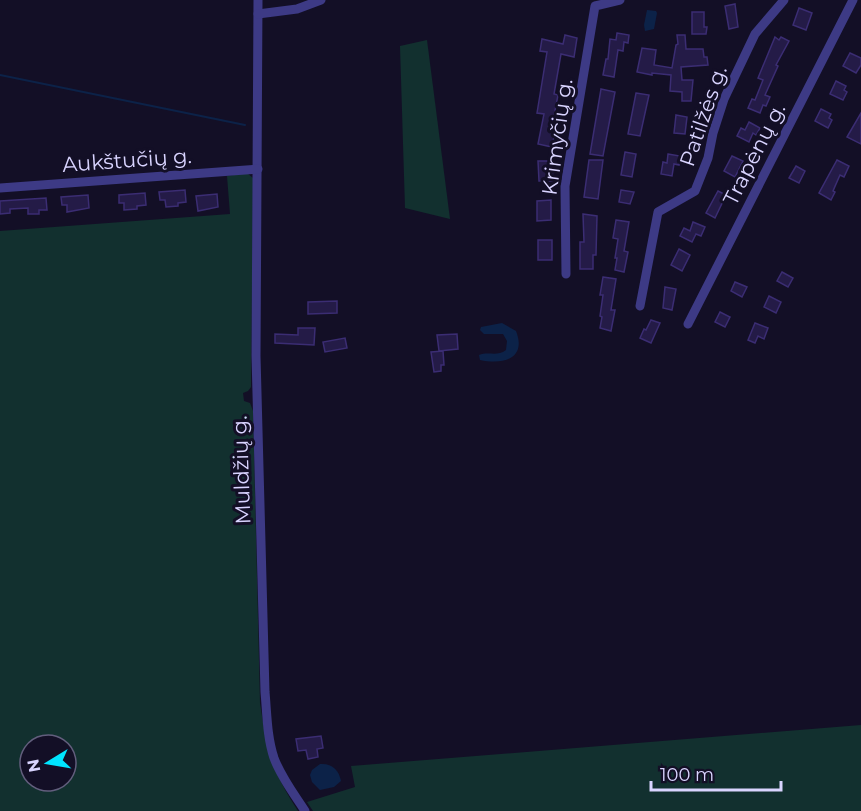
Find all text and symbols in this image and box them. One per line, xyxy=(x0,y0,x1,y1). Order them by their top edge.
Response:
street label: Patilžės g. xyxy=(674,62,732,170)
street label: Krimyčių g. xyxy=(536,77,578,197)
street label: Trapėnų g. xyxy=(718,99,790,209)
street label: Aukštučių g. xyxy=(61,143,193,177)
street label: Muldžių g. xyxy=(227,415,255,525)
north arrow xyxy=(18,733,78,793)
scale bar xyxy=(651,754,782,792)
text: N xyxy=(23,758,44,774)
text: 100 m xyxy=(660,764,714,786)

